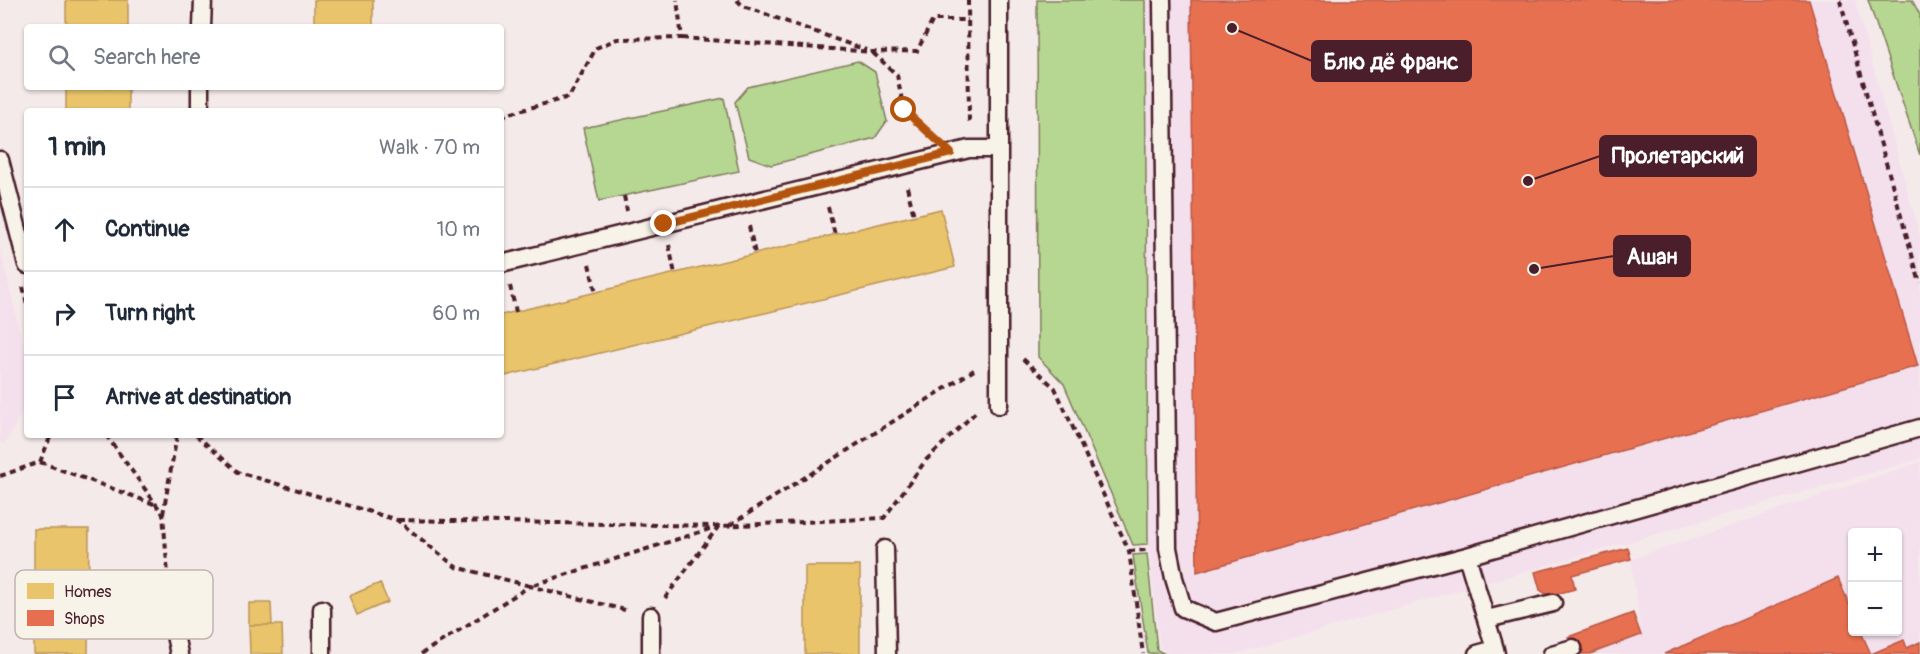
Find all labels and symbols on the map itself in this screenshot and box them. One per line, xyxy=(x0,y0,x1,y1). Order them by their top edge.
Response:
callout: Блю дё франс xyxy=(1312,41,1471,81)
text: Блю дё франс xyxy=(1324,48,1458,76)
route start xyxy=(890,96,916,122)
callout: Пролетарский xyxy=(1600,136,1756,176)
text: Пролетарский xyxy=(1612,142,1744,170)
route end xyxy=(650,210,676,236)
callout: Ашан xyxy=(1614,236,1690,276)
text: Ашан xyxy=(1626,243,1678,271)
legend xyxy=(15,570,213,639)
text: Homes xyxy=(64,582,112,602)
text: Shops xyxy=(64,609,104,629)

